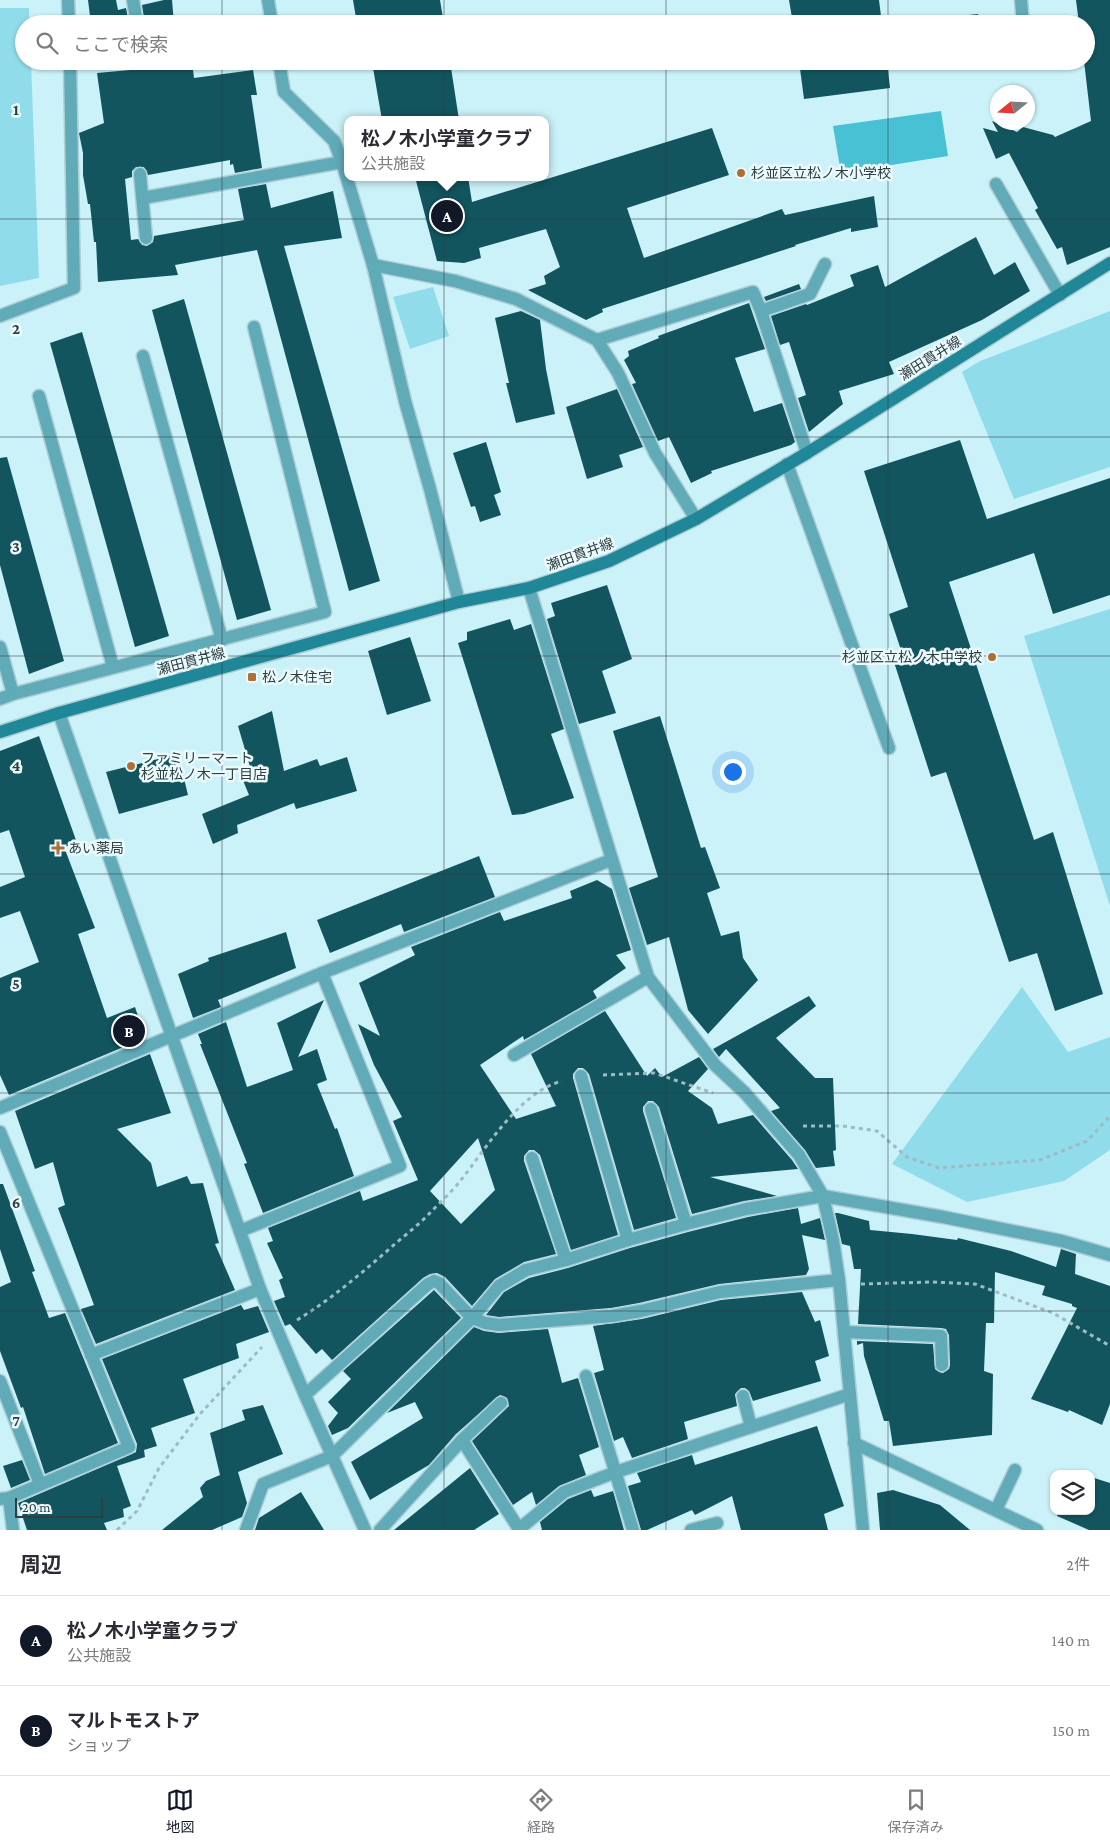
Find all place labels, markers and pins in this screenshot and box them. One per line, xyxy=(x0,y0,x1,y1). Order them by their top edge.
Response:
place label: 杉並区立松ノ木小学校 xyxy=(751,165,891,181)
marker: 杉並区立松ノ木小学校 xyxy=(735,167,747,179)
pin: A xyxy=(431,197,463,235)
place label: 杉並区立松ノ木中学校 xyxy=(842,649,982,665)
marker: 杉並区立松ノ木中学校 xyxy=(986,651,998,663)
place label: 松ノ木住宅 xyxy=(262,669,332,685)
marker: 松ノ木住宅 xyxy=(246,671,258,683)
place label: ファミリーマート 杉並松ノ木一丁目店 xyxy=(141,750,267,782)
marker: ファミリーマート 杉並松ノ木一丁目店 xyxy=(125,760,137,772)
place label: あい薬局 xyxy=(68,840,124,856)
marker: あい薬局 xyxy=(52,842,64,854)
pin: B xyxy=(113,1012,145,1050)

